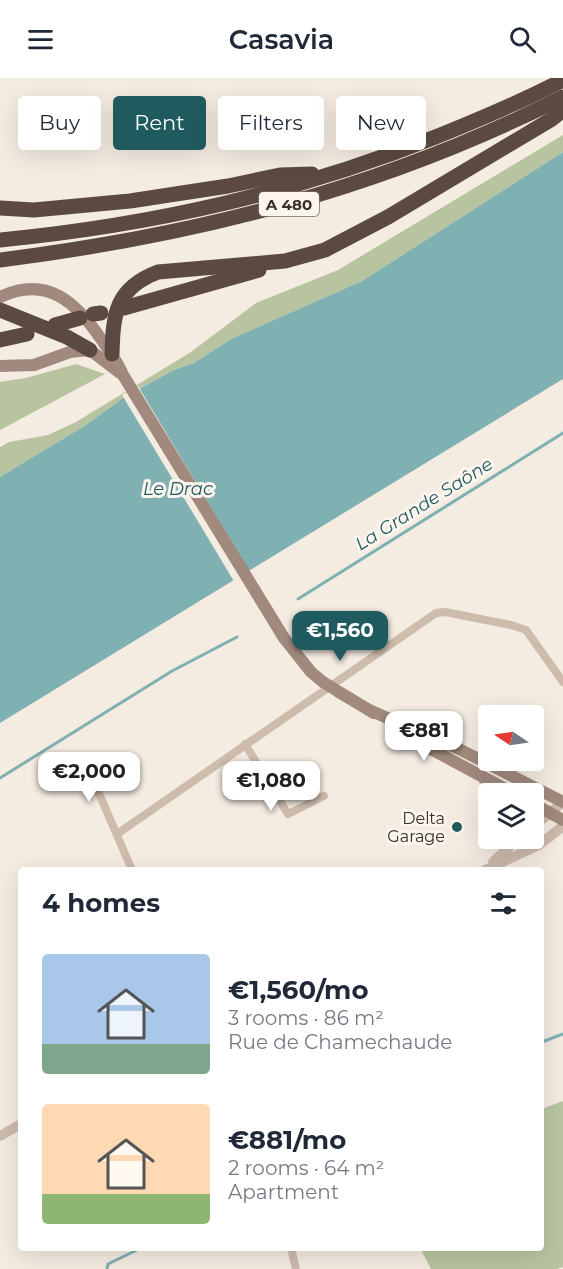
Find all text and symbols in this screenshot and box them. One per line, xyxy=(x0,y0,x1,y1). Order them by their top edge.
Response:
icon: menu xyxy=(24,23,57,56)
text: Casavia xyxy=(229,23,334,56)
icon: search xyxy=(506,23,539,56)
chip: Buy xyxy=(18,96,101,150)
chip: Rent xyxy=(113,96,206,150)
chip: Filters xyxy=(218,96,324,150)
chip: New xyxy=(336,96,426,150)
road number: A 480 xyxy=(259,192,319,216)
water label: La Grande Saône xyxy=(351,453,497,555)
water label: Le Drac xyxy=(143,478,213,500)
pin: €1,560 xyxy=(291,611,389,662)
text: €1,560 xyxy=(306,618,374,642)
north arrow xyxy=(478,705,544,771)
map controls xyxy=(478,705,544,849)
pin: €881 xyxy=(388,711,460,762)
text: €881 xyxy=(399,718,449,742)
pin: €2,000 xyxy=(40,752,138,803)
text: €2,000 xyxy=(52,759,126,783)
pin: €1,080 xyxy=(222,761,320,812)
text: €1,080 xyxy=(236,768,306,792)
button: layers xyxy=(478,783,544,849)
place label: Delta Garage xyxy=(387,809,445,846)
marker: Delta Garage xyxy=(450,820,464,834)
text: 4 homes xyxy=(42,887,160,919)
icon: filters xyxy=(487,887,520,920)
text: €1,560/mo xyxy=(228,974,368,1006)
icon: home xyxy=(90,978,162,1050)
text: 3 rooms · 86 m² xyxy=(228,1006,384,1030)
text: Rue de Chamechaude xyxy=(228,1030,452,1054)
text: €881/mo xyxy=(228,1124,346,1156)
icon: home xyxy=(90,1128,162,1200)
text: 2 rooms · 64 m² xyxy=(228,1156,384,1180)
text: Apartment xyxy=(228,1180,339,1204)

